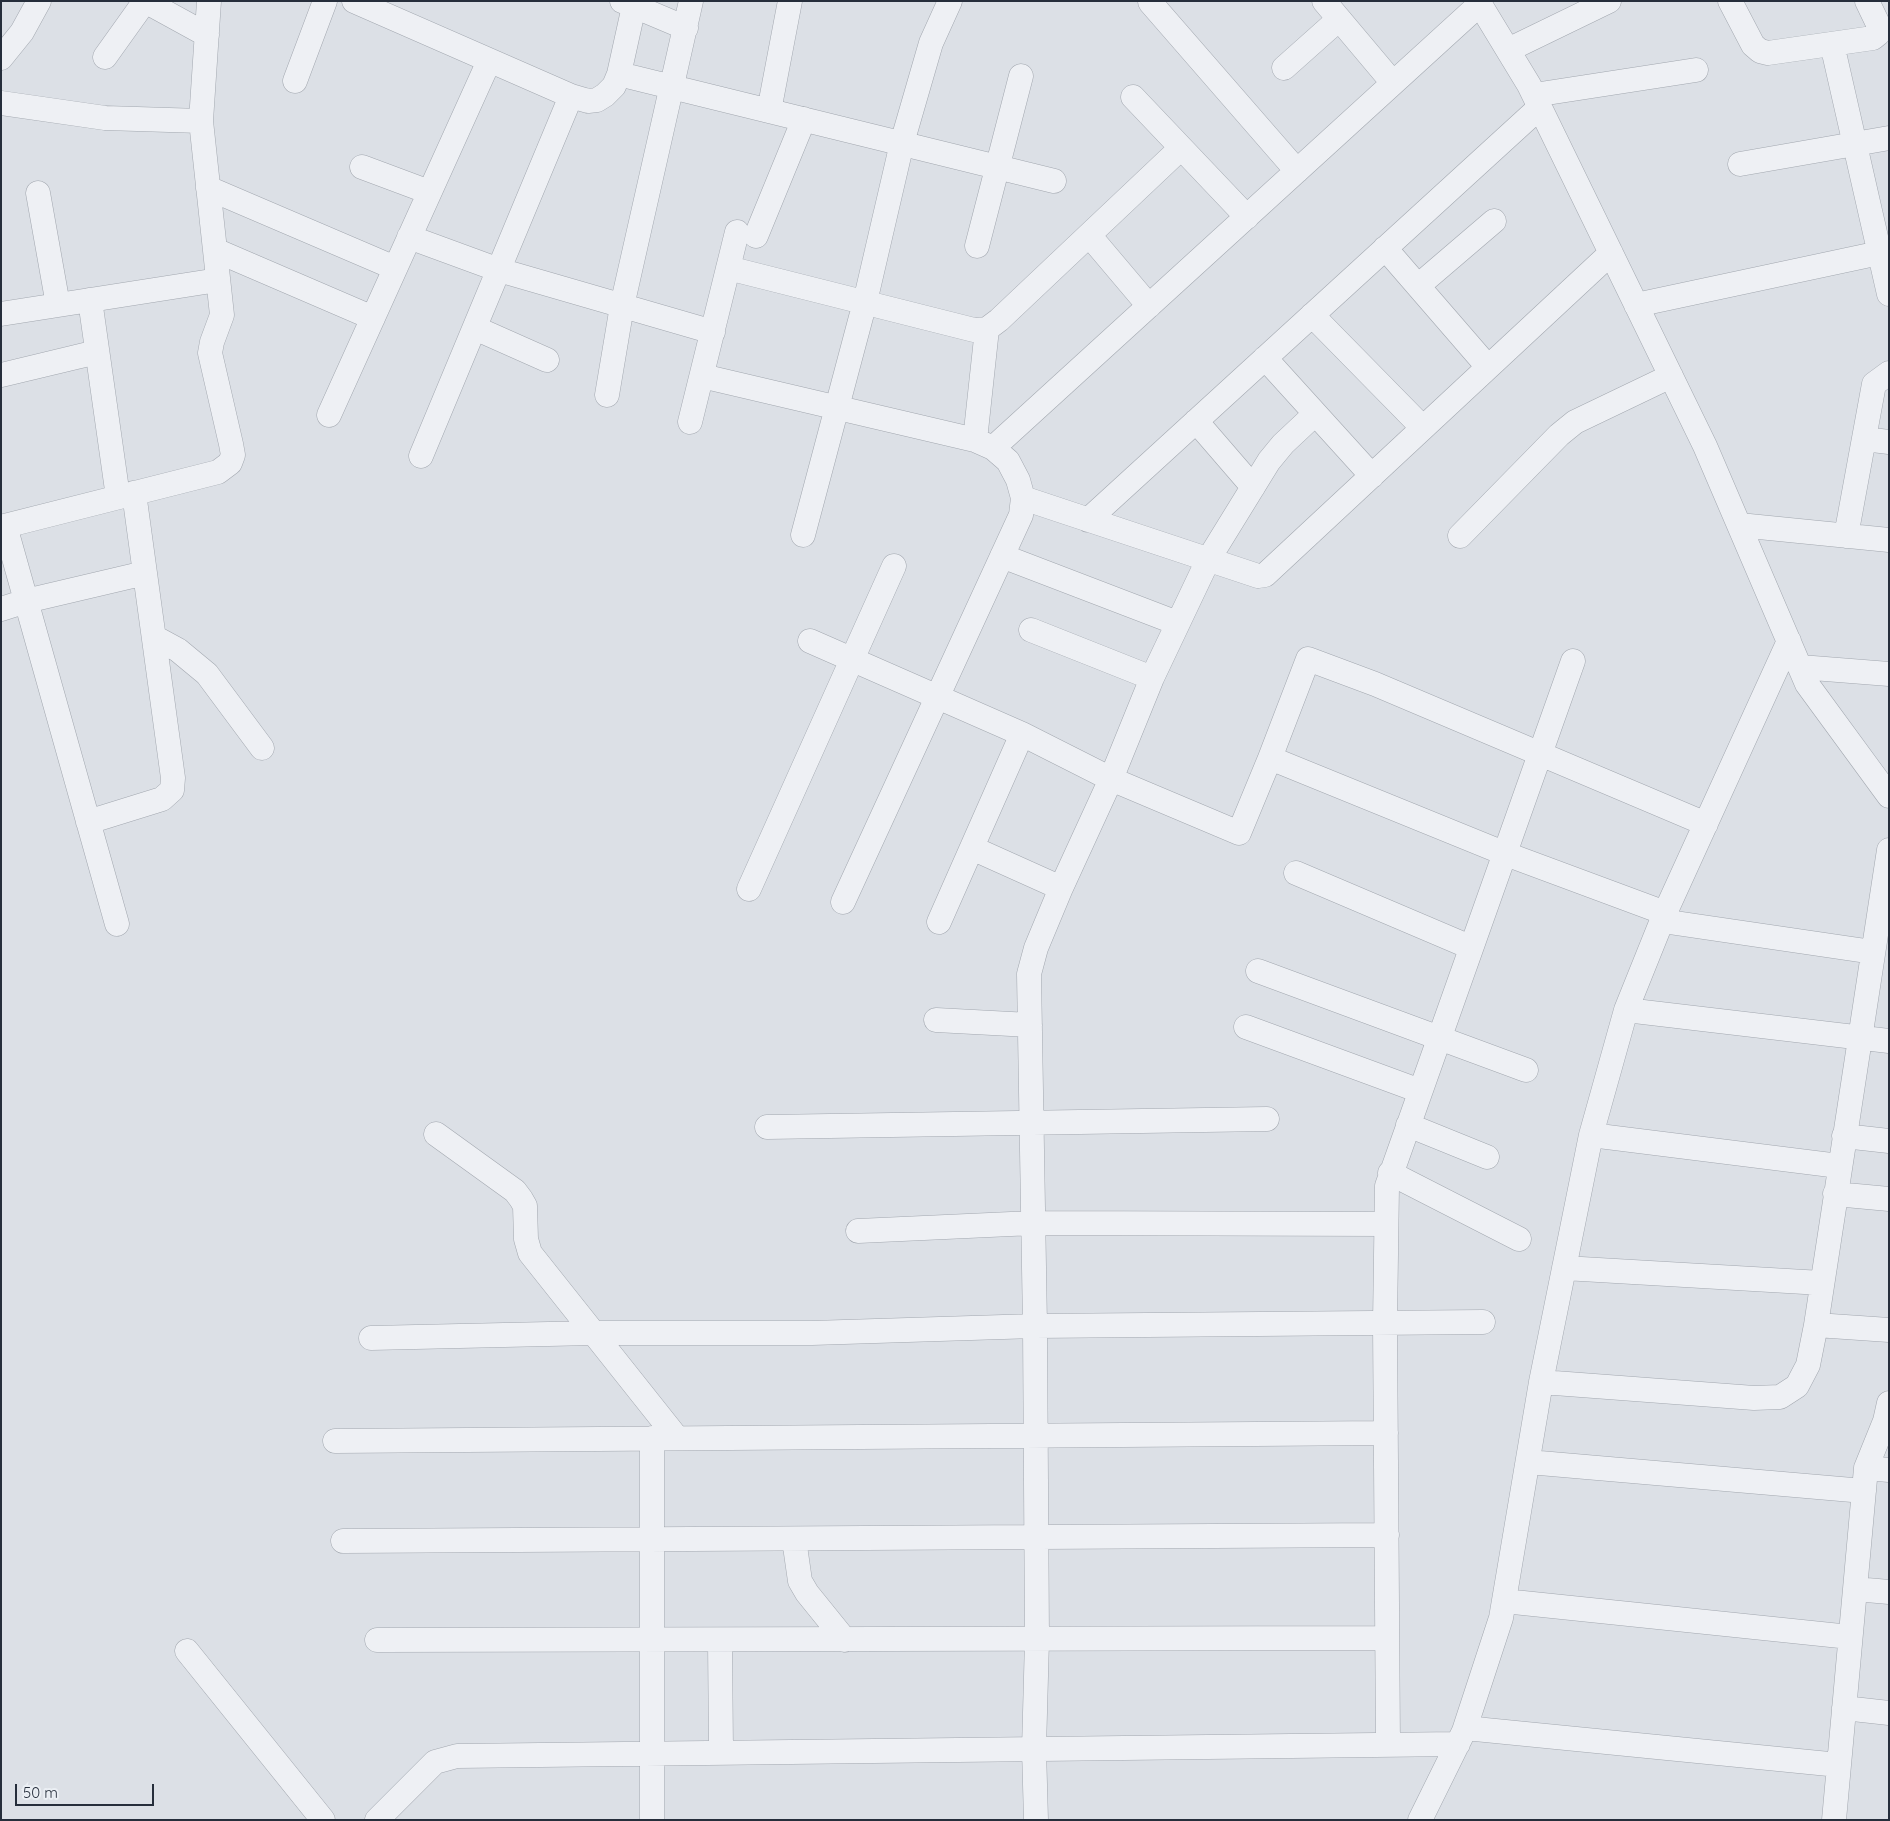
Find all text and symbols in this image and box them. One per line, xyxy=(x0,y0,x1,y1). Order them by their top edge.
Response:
scale bar xyxy=(18,1774,156,1806)
text: 50 m xyxy=(23,1783,58,1802)

